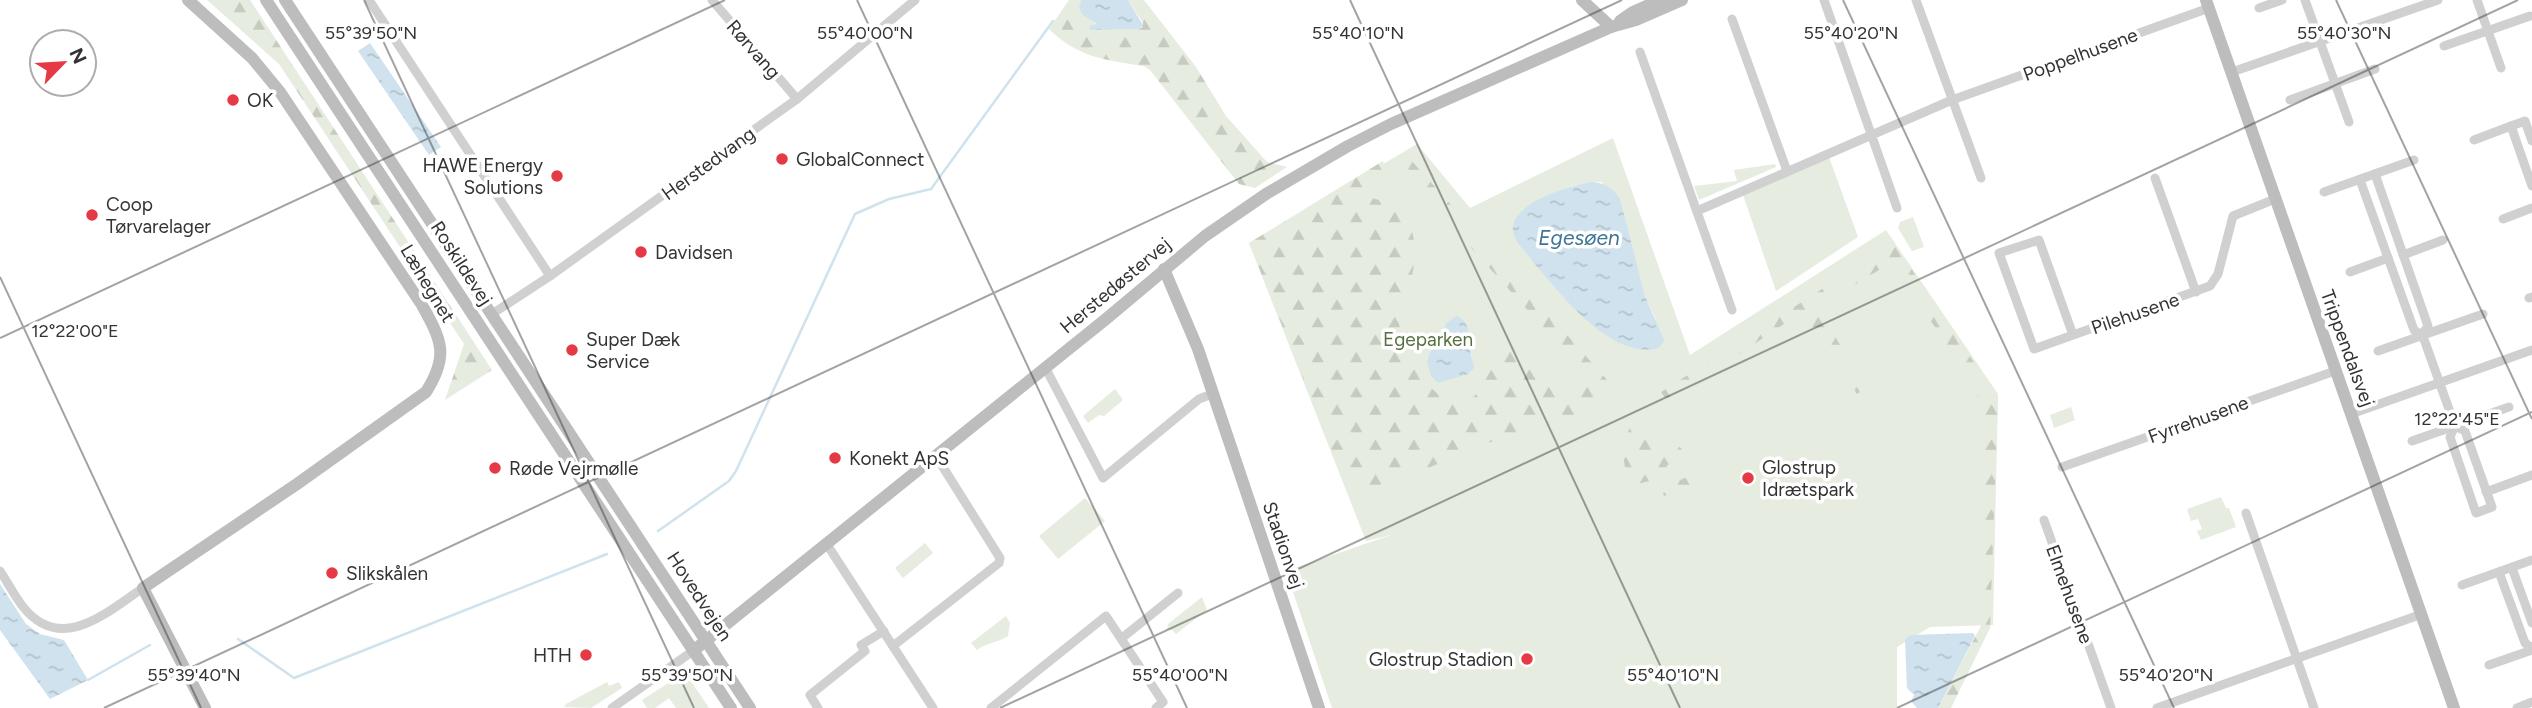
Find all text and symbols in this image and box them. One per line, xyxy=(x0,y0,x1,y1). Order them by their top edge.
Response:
street label: Rørvang xyxy=(722,15,785,83)
text: 55°39'50"N xyxy=(325,22,417,44)
text: 55°40'00"N xyxy=(817,22,913,44)
text: 55°40'10"N xyxy=(1312,22,1404,44)
text: 55°40'20"N xyxy=(1804,22,1898,44)
text: 55°40'30"N xyxy=(2297,22,2391,44)
street label: Poppelhusene xyxy=(2020,23,2141,86)
north arrow xyxy=(28,28,98,98)
text: N xyxy=(64,45,91,68)
place label: OK xyxy=(247,89,274,112)
marker: OK xyxy=(225,92,241,108)
street label: Herstedvang xyxy=(657,122,759,205)
place label: GlobalConnect xyxy=(796,148,924,171)
marker: GlobalConnect xyxy=(774,151,790,167)
place label: HAWE Energy Solutions xyxy=(423,154,543,199)
marker: HAWE Energy Solutions xyxy=(549,168,565,184)
place label: Coop Tørvarelager xyxy=(106,193,211,238)
marker: Coop Tørvarelager xyxy=(84,207,100,223)
street label: Roskildevej xyxy=(426,217,497,310)
water label: Egesøen xyxy=(1538,225,1620,250)
street label: Herstedøstervej xyxy=(1055,232,1175,338)
street label: Læhegnet xyxy=(395,240,460,326)
place label: Davidsen xyxy=(655,241,733,264)
marker: Davidsen xyxy=(633,244,649,260)
street label: Trippendalsvej xyxy=(2316,287,2379,410)
street label: Pilehusene xyxy=(2088,288,2182,339)
text: 12°22'00"E xyxy=(31,320,119,342)
place label: Super Dæk Service xyxy=(586,328,681,373)
park label: Egeparken xyxy=(1383,328,1473,351)
marker: Super Dæk Service xyxy=(564,342,580,358)
street label: Fyrrehusene xyxy=(2145,391,2251,448)
text: 12°22'45"E xyxy=(2414,408,2500,430)
place label: Konekt ApS xyxy=(849,447,949,470)
marker: Konekt ApS xyxy=(827,450,843,466)
place label: Glostrup Idrætspark xyxy=(1762,456,1855,501)
place label: Røde Vejrmølle xyxy=(509,457,638,480)
marker: Røde Vejrmølle xyxy=(487,460,503,476)
marker: Glostrup Idrætspark xyxy=(1740,470,1756,486)
street label: Stadionvej xyxy=(1258,499,1309,592)
street label: Elmehusene xyxy=(2041,542,2098,647)
street label: Hovedvejen xyxy=(662,547,737,645)
place label: Slikskålen xyxy=(346,562,428,585)
marker: Slikskålen xyxy=(324,565,340,581)
place label: HTH xyxy=(533,644,572,667)
marker: HTH xyxy=(578,647,594,663)
place label: Glostrup Stadion xyxy=(1369,648,1513,671)
marker: Glostrup Stadion xyxy=(1519,651,1535,667)
text: 55°39'40"N xyxy=(147,664,241,686)
text: 55°39'50"N xyxy=(641,664,733,686)
text: 55°40'00"N xyxy=(1132,664,1228,686)
text: 55°40'10"N xyxy=(1627,664,1719,686)
text: 55°40'20"N xyxy=(2119,664,2213,686)

